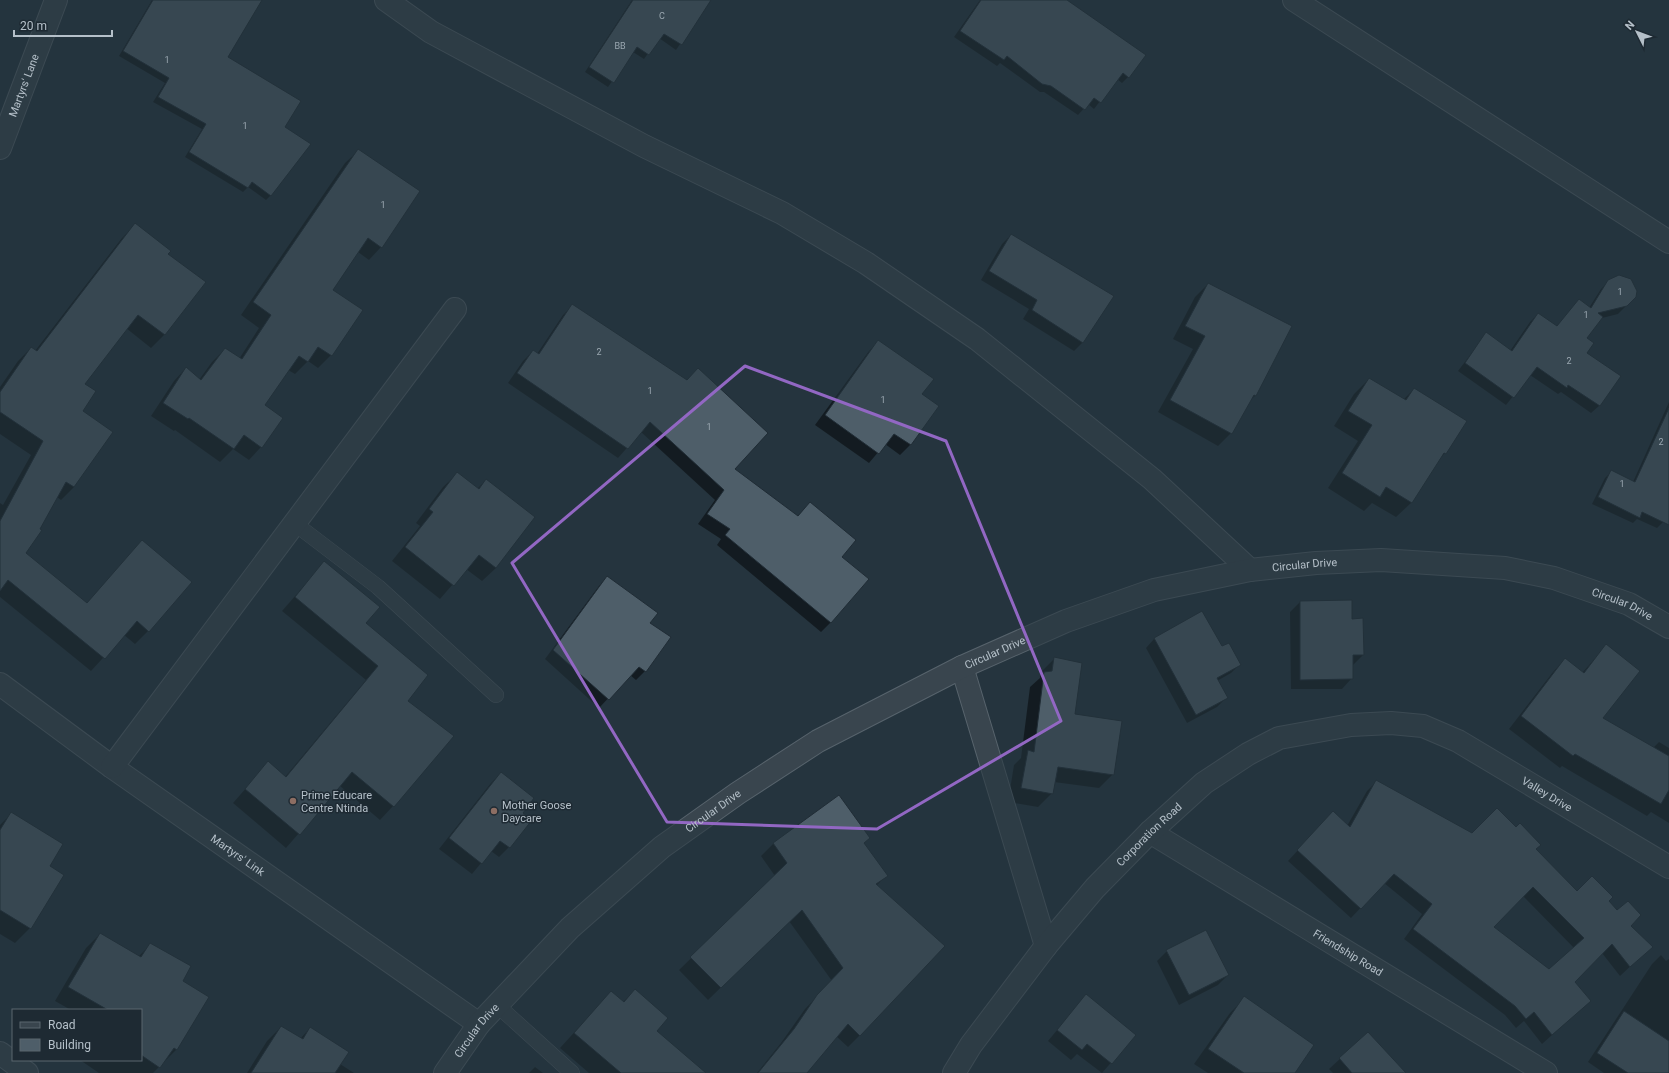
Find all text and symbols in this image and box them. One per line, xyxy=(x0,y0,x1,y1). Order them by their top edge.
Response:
house number: C xyxy=(659,11,665,21)
scale bar xyxy=(14,12,112,38)
north arrow xyxy=(1617,12,1657,52)
text: N xyxy=(1623,18,1638,33)
text: 20 m xyxy=(20,19,47,33)
house number: BB xyxy=(614,41,626,51)
street label: Martyrs' Lane xyxy=(6,52,42,119)
house number: 1 xyxy=(164,55,170,65)
house number: 1 xyxy=(242,121,248,131)
house number: 1 xyxy=(380,200,386,210)
house number: 1 xyxy=(1617,287,1623,297)
house number: 1 xyxy=(1583,310,1589,320)
house number: 2 xyxy=(596,347,602,357)
house number: 2 xyxy=(1566,356,1572,366)
house number: 1 xyxy=(647,386,653,396)
house number: 1 xyxy=(880,395,886,405)
house number: 1 xyxy=(706,422,712,432)
house number: 2 xyxy=(1658,437,1664,447)
house number: 1 xyxy=(1619,479,1625,489)
street label: Circular Drive xyxy=(1271,556,1338,574)
street label: Circular Drive xyxy=(1590,585,1655,623)
street label: Circular Drive xyxy=(962,633,1027,672)
street label: Valley Drive xyxy=(1519,774,1575,814)
street label: Circular Drive xyxy=(683,787,743,835)
place label: Prime Educare Centre Ntinda xyxy=(301,789,372,815)
marker: Prime Educare Centre Ntinda xyxy=(288,796,298,806)
place label: Mother Goose Daycare xyxy=(502,799,572,825)
street label: Corporation Road xyxy=(1114,800,1184,869)
marker: Mother Goose Daycare xyxy=(489,806,499,816)
street label: Martyrs' Link xyxy=(208,832,268,879)
street label: Friendship Road xyxy=(1311,926,1385,979)
street label: Circular Drive xyxy=(451,1001,502,1060)
legend xyxy=(12,1009,142,1061)
text: Road xyxy=(48,1018,76,1032)
text: Building xyxy=(48,1038,91,1052)

